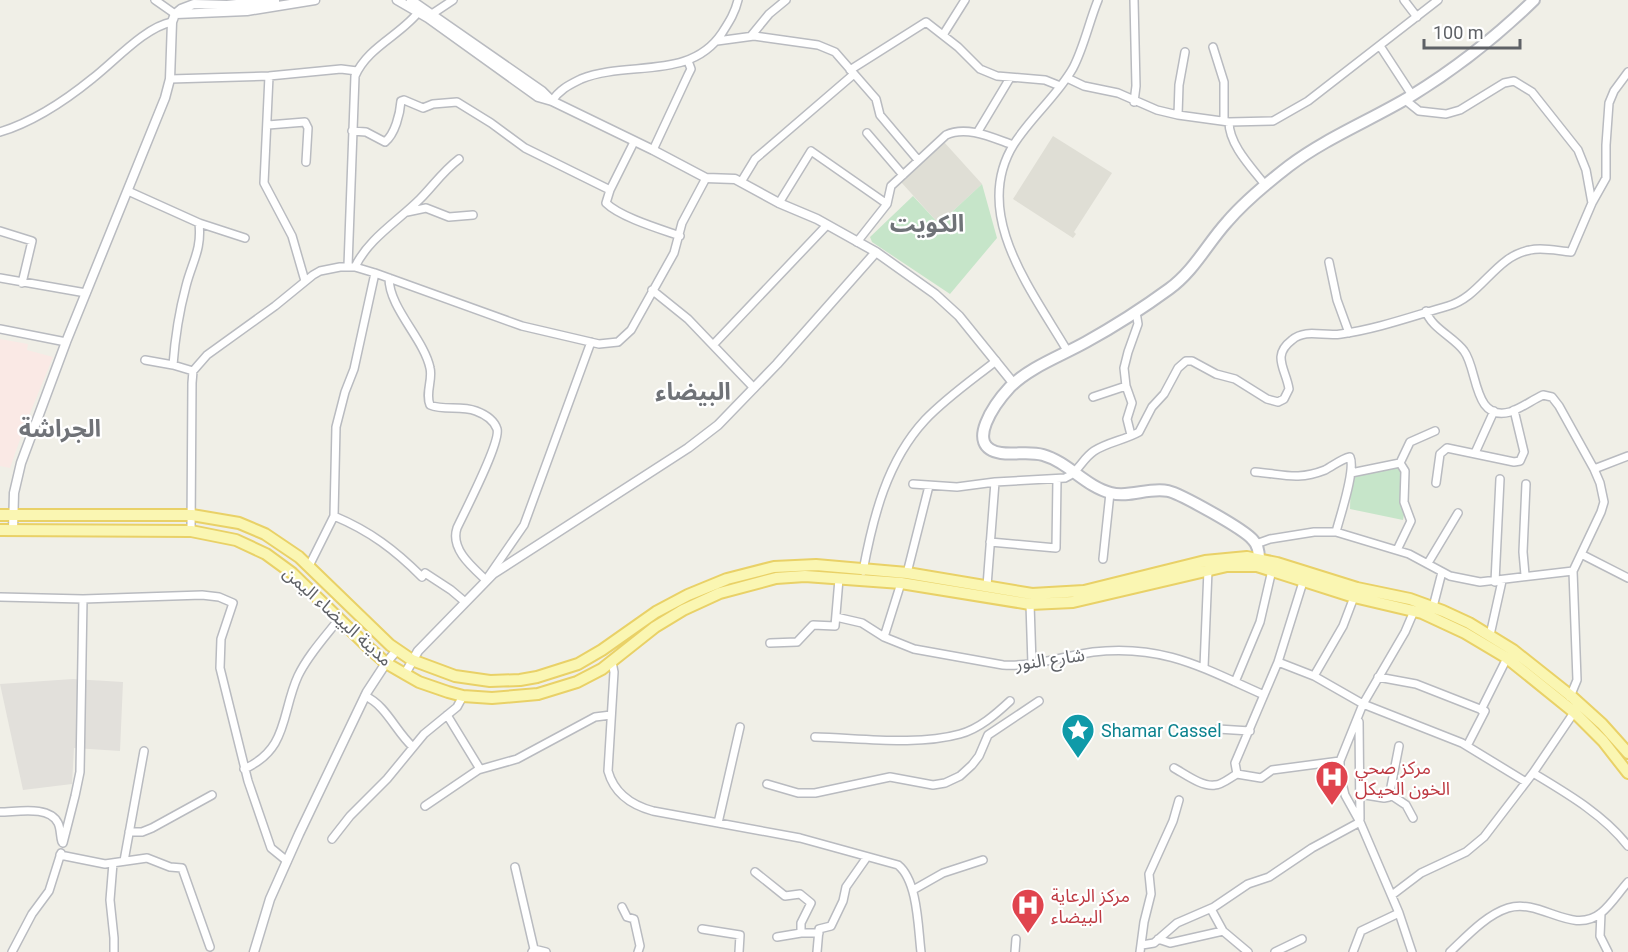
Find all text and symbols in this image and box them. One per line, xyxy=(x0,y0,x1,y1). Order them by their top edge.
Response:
scale bar xyxy=(1424,12,1520,50)
text: 100 m xyxy=(1433,22,1484,43)
district label: الكويت xyxy=(890,210,964,238)
district label: البيضاء xyxy=(655,378,731,406)
district label: الجراشة xyxy=(19,415,101,443)
street label: مدينة البيضاء اليمن xyxy=(279,562,397,671)
street label: شارع النور xyxy=(1013,644,1087,678)
place icon: Shamar Cassel xyxy=(1060,712,1096,759)
place label: Shamar Cassel xyxy=(1101,720,1222,741)
place label: مركز صحي الخون الحيكل xyxy=(1355,757,1450,800)
hospital icon: مركز صحي الخون الحيكل xyxy=(1314,759,1350,806)
place label: مركز الرعاية البيضاء xyxy=(1051,885,1130,927)
hospital icon: مركز الرعاية البيضاء xyxy=(1010,887,1046,934)

